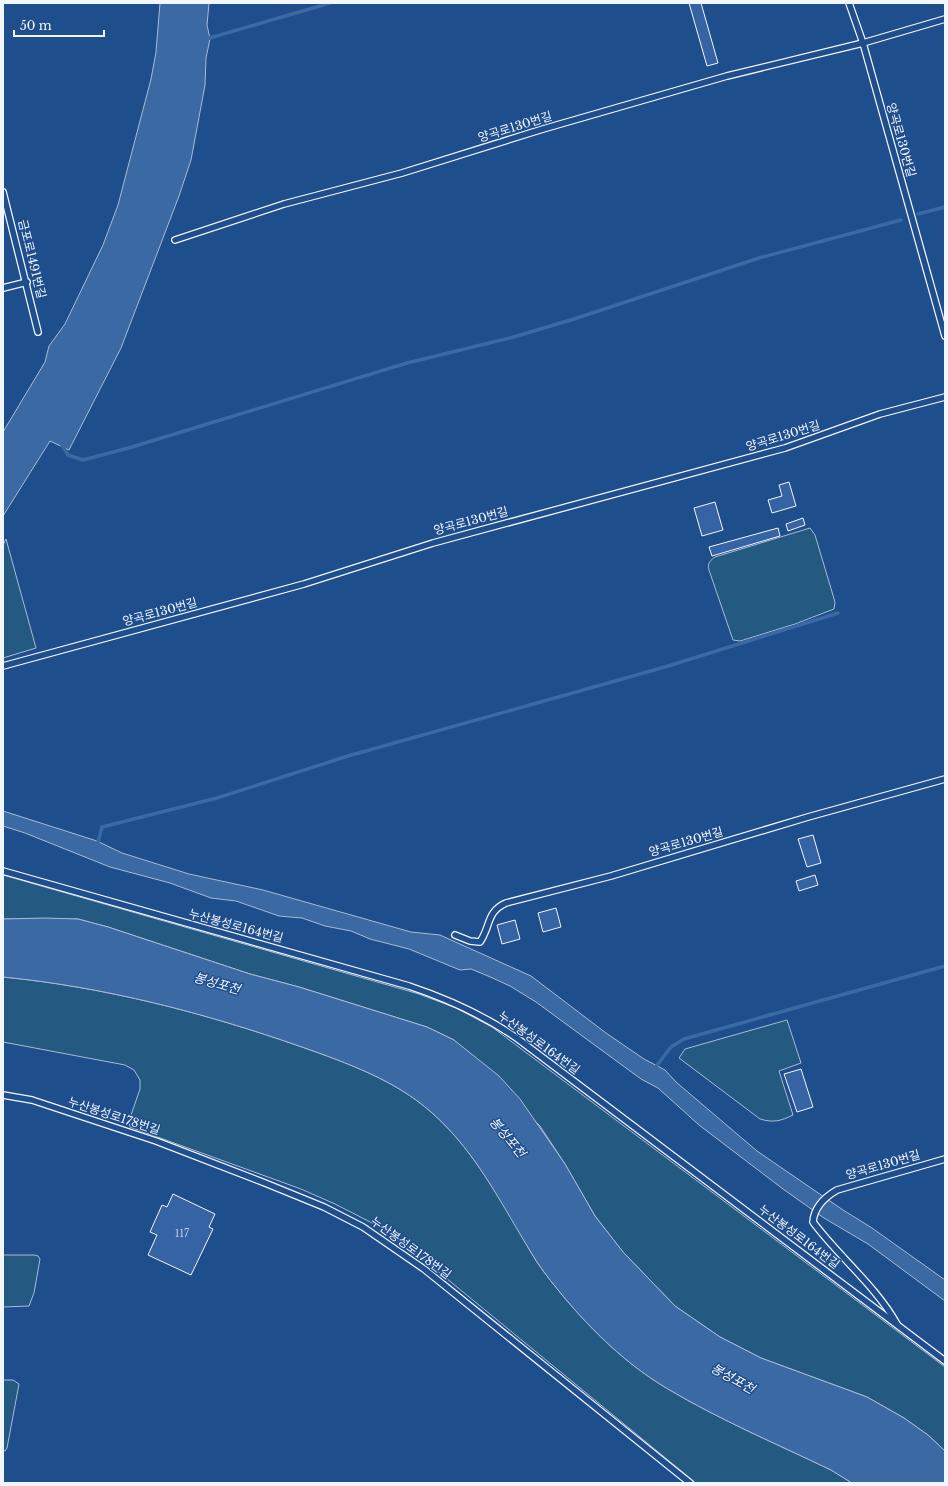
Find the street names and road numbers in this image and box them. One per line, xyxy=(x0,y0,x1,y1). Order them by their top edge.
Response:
street label: 양곡로130번길 xyxy=(884,101,919,179)
street label: 양곡로130번길 xyxy=(476,108,554,145)
street label: 금포로1491번길 xyxy=(15,218,50,300)
street label: 양곡로130번길 xyxy=(744,417,822,454)
street label: 양곡로130번길 xyxy=(432,503,510,538)
street label: 양곡로130번길 xyxy=(121,594,199,629)
street label: 양곡로130번길 xyxy=(647,824,725,859)
street label: 누산봉성로164번길 xyxy=(187,906,285,945)
street label: 누산봉성로164번길 xyxy=(495,1008,583,1077)
street label: 누산봉성로178번길 xyxy=(66,1094,162,1137)
street label: 양곡로130번길 xyxy=(844,1147,922,1182)
street label: 누산봉성로164번길 xyxy=(756,1201,843,1272)
street label: 누산봉성로178번길 xyxy=(368,1213,455,1282)

